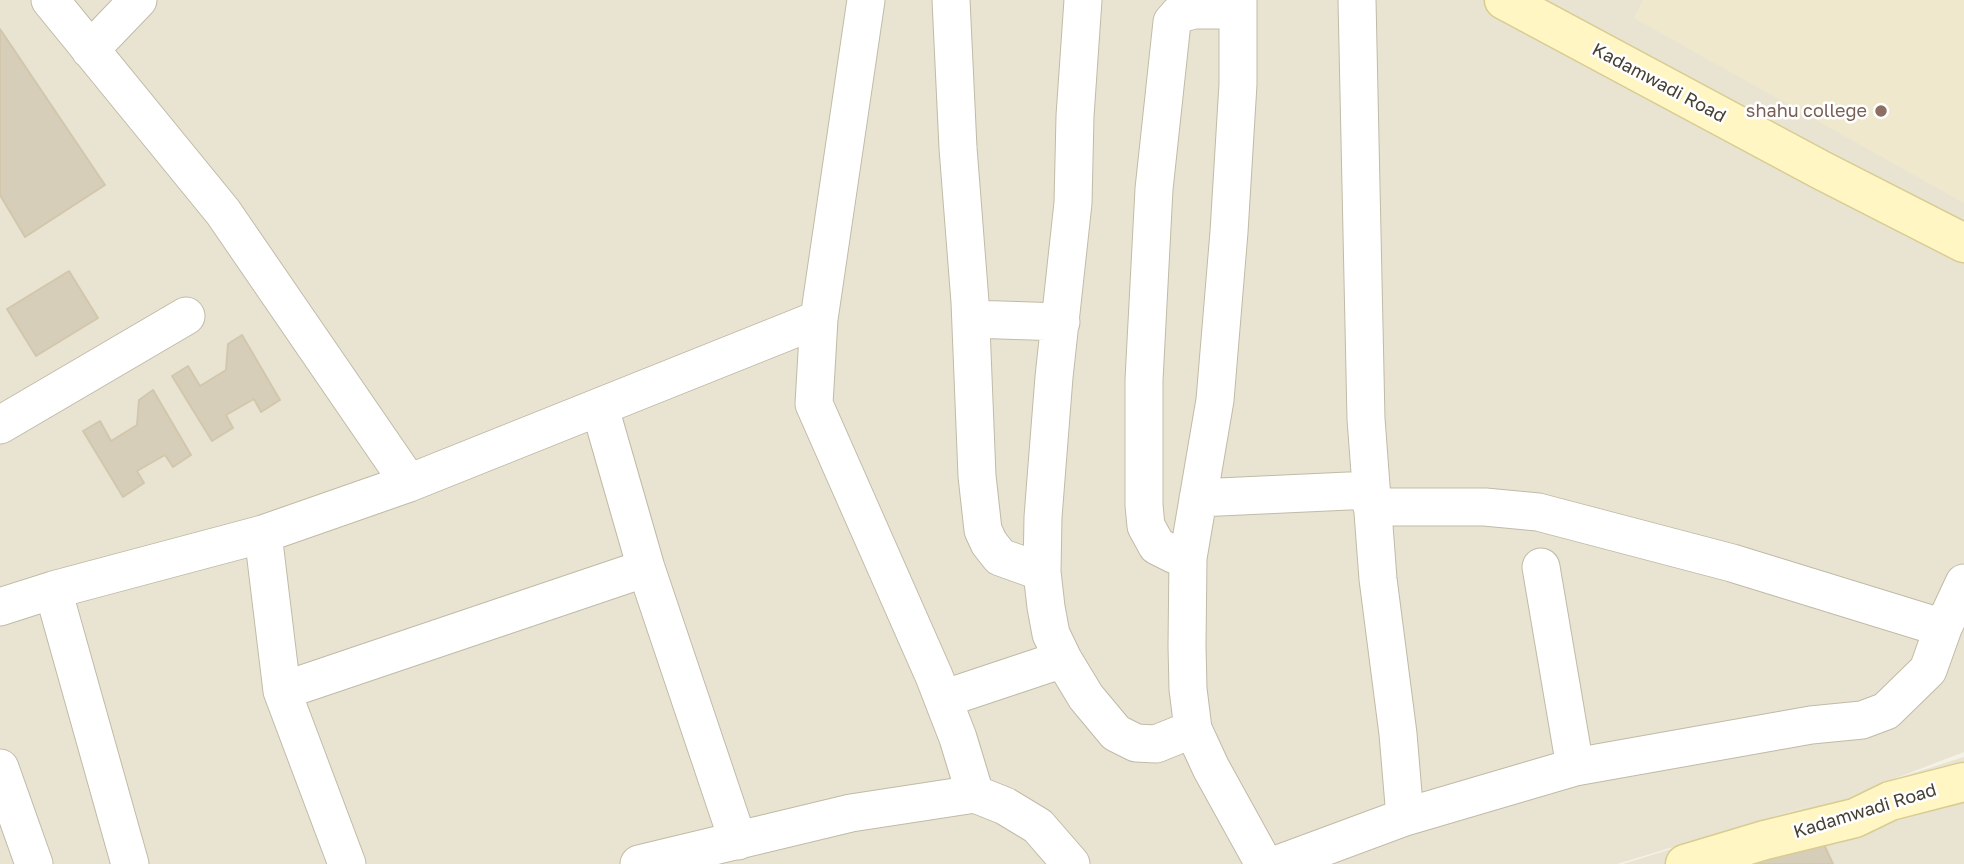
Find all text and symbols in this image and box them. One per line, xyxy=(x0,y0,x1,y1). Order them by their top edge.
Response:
street label: Kadamwadi Road xyxy=(1588,39,1730,127)
place label: shahu college xyxy=(1746,100,1867,122)
marker: shahu college xyxy=(1873,103,1889,119)
street label: Kadamwadi Road xyxy=(1791,779,1939,843)

